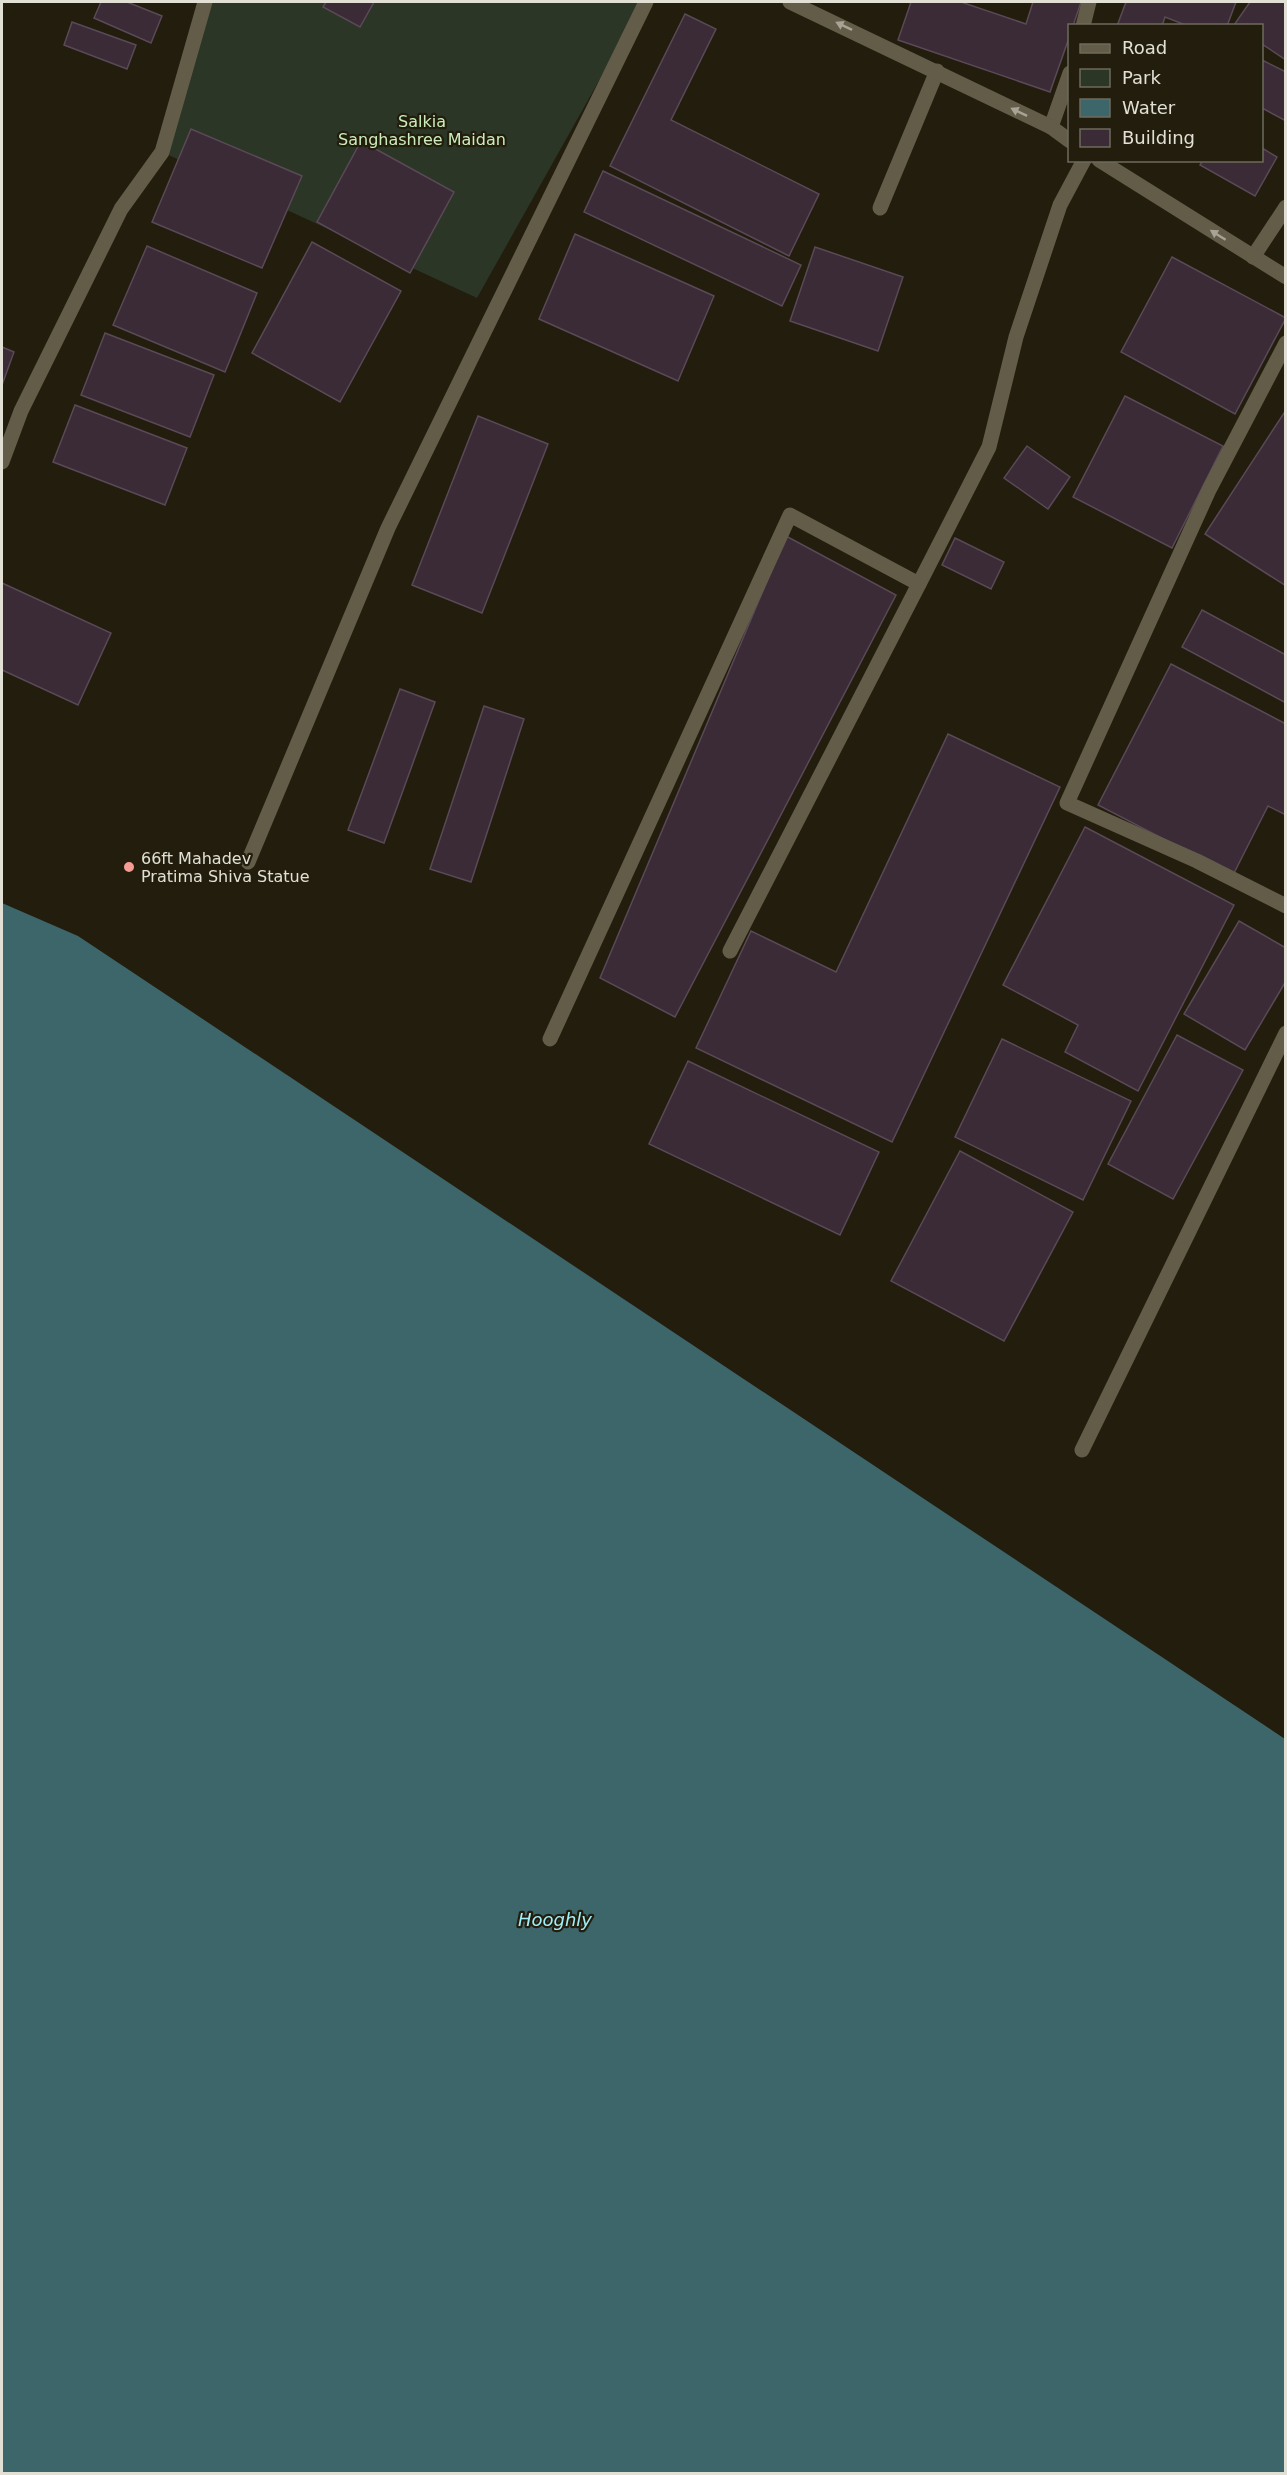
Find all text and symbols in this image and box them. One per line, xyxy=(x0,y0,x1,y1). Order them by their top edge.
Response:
one-way arrow xyxy=(835,21,852,30)
legend xyxy=(1068,24,1263,162)
text: Road xyxy=(1122,37,1167,58)
text: Park xyxy=(1122,67,1161,88)
text: Water xyxy=(1122,97,1176,118)
one-way arrow xyxy=(1010,107,1028,117)
park label: Salkia Sanghashree Maidan xyxy=(338,112,506,149)
text: Building xyxy=(1122,127,1195,148)
one-way arrow xyxy=(1210,230,1226,241)
place label: 66ft Mahadev Pratima Shiva Statue xyxy=(141,849,310,886)
marker: 66ft Mahadev Pratima Shiva Statue xyxy=(122,860,136,874)
water label: Hooghly xyxy=(518,1909,592,1930)

